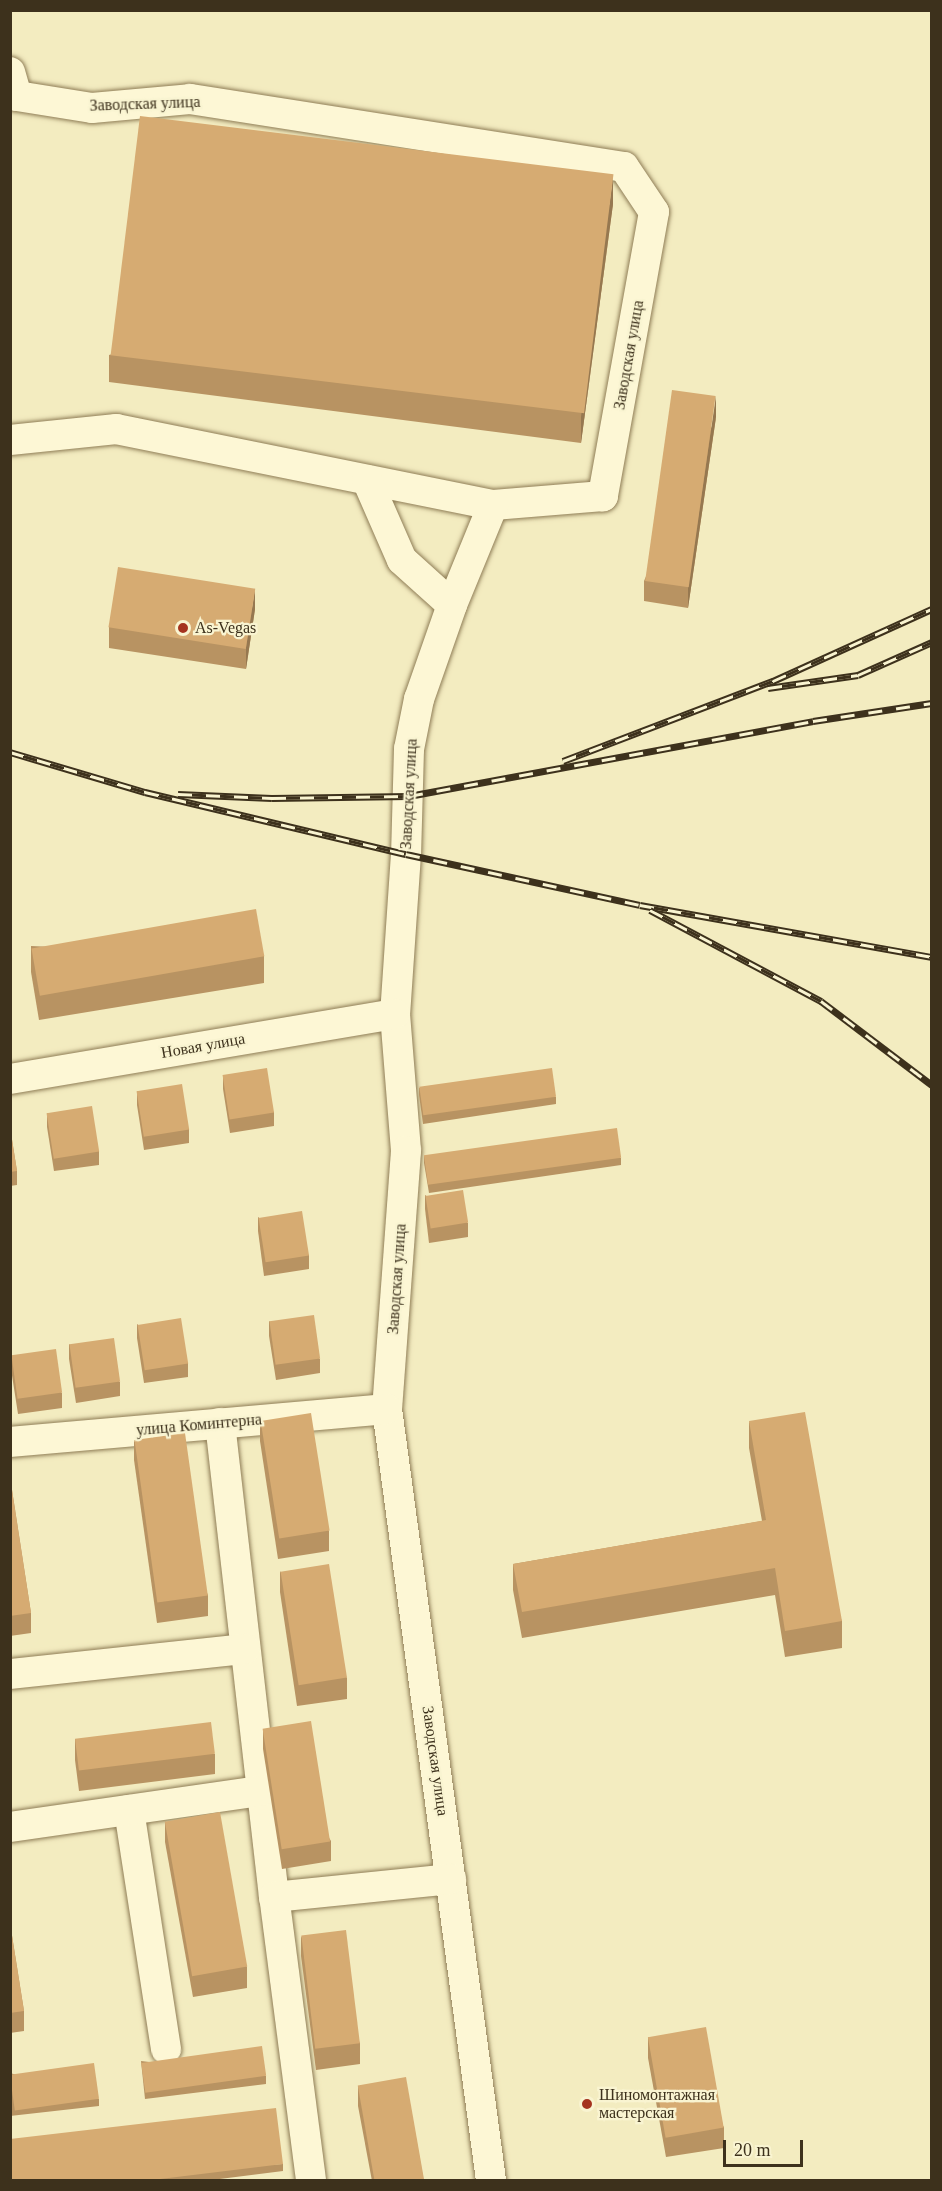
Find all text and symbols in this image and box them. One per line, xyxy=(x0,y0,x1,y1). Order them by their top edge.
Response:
street label: Заводская улица xyxy=(89,92,201,116)
street label: Заводская улица xyxy=(610,299,648,411)
place label: As-Vegas xyxy=(195,618,256,638)
marker: As-Vegas xyxy=(176,621,190,635)
street label: Заводская улица xyxy=(397,738,421,850)
street label: Новая улица xyxy=(160,1029,246,1063)
street label: Заводская улица xyxy=(384,1223,410,1335)
street label: улица Коминтерна xyxy=(135,1410,263,1440)
street label: Заводская улица xyxy=(418,1705,452,1817)
place label: Шиномонтажная мастерская xyxy=(599,2085,715,2123)
marker: Шиномонтажная мастерская xyxy=(580,2097,594,2111)
scale bar xyxy=(726,2128,806,2166)
text: 20 m xyxy=(734,2140,771,2160)

